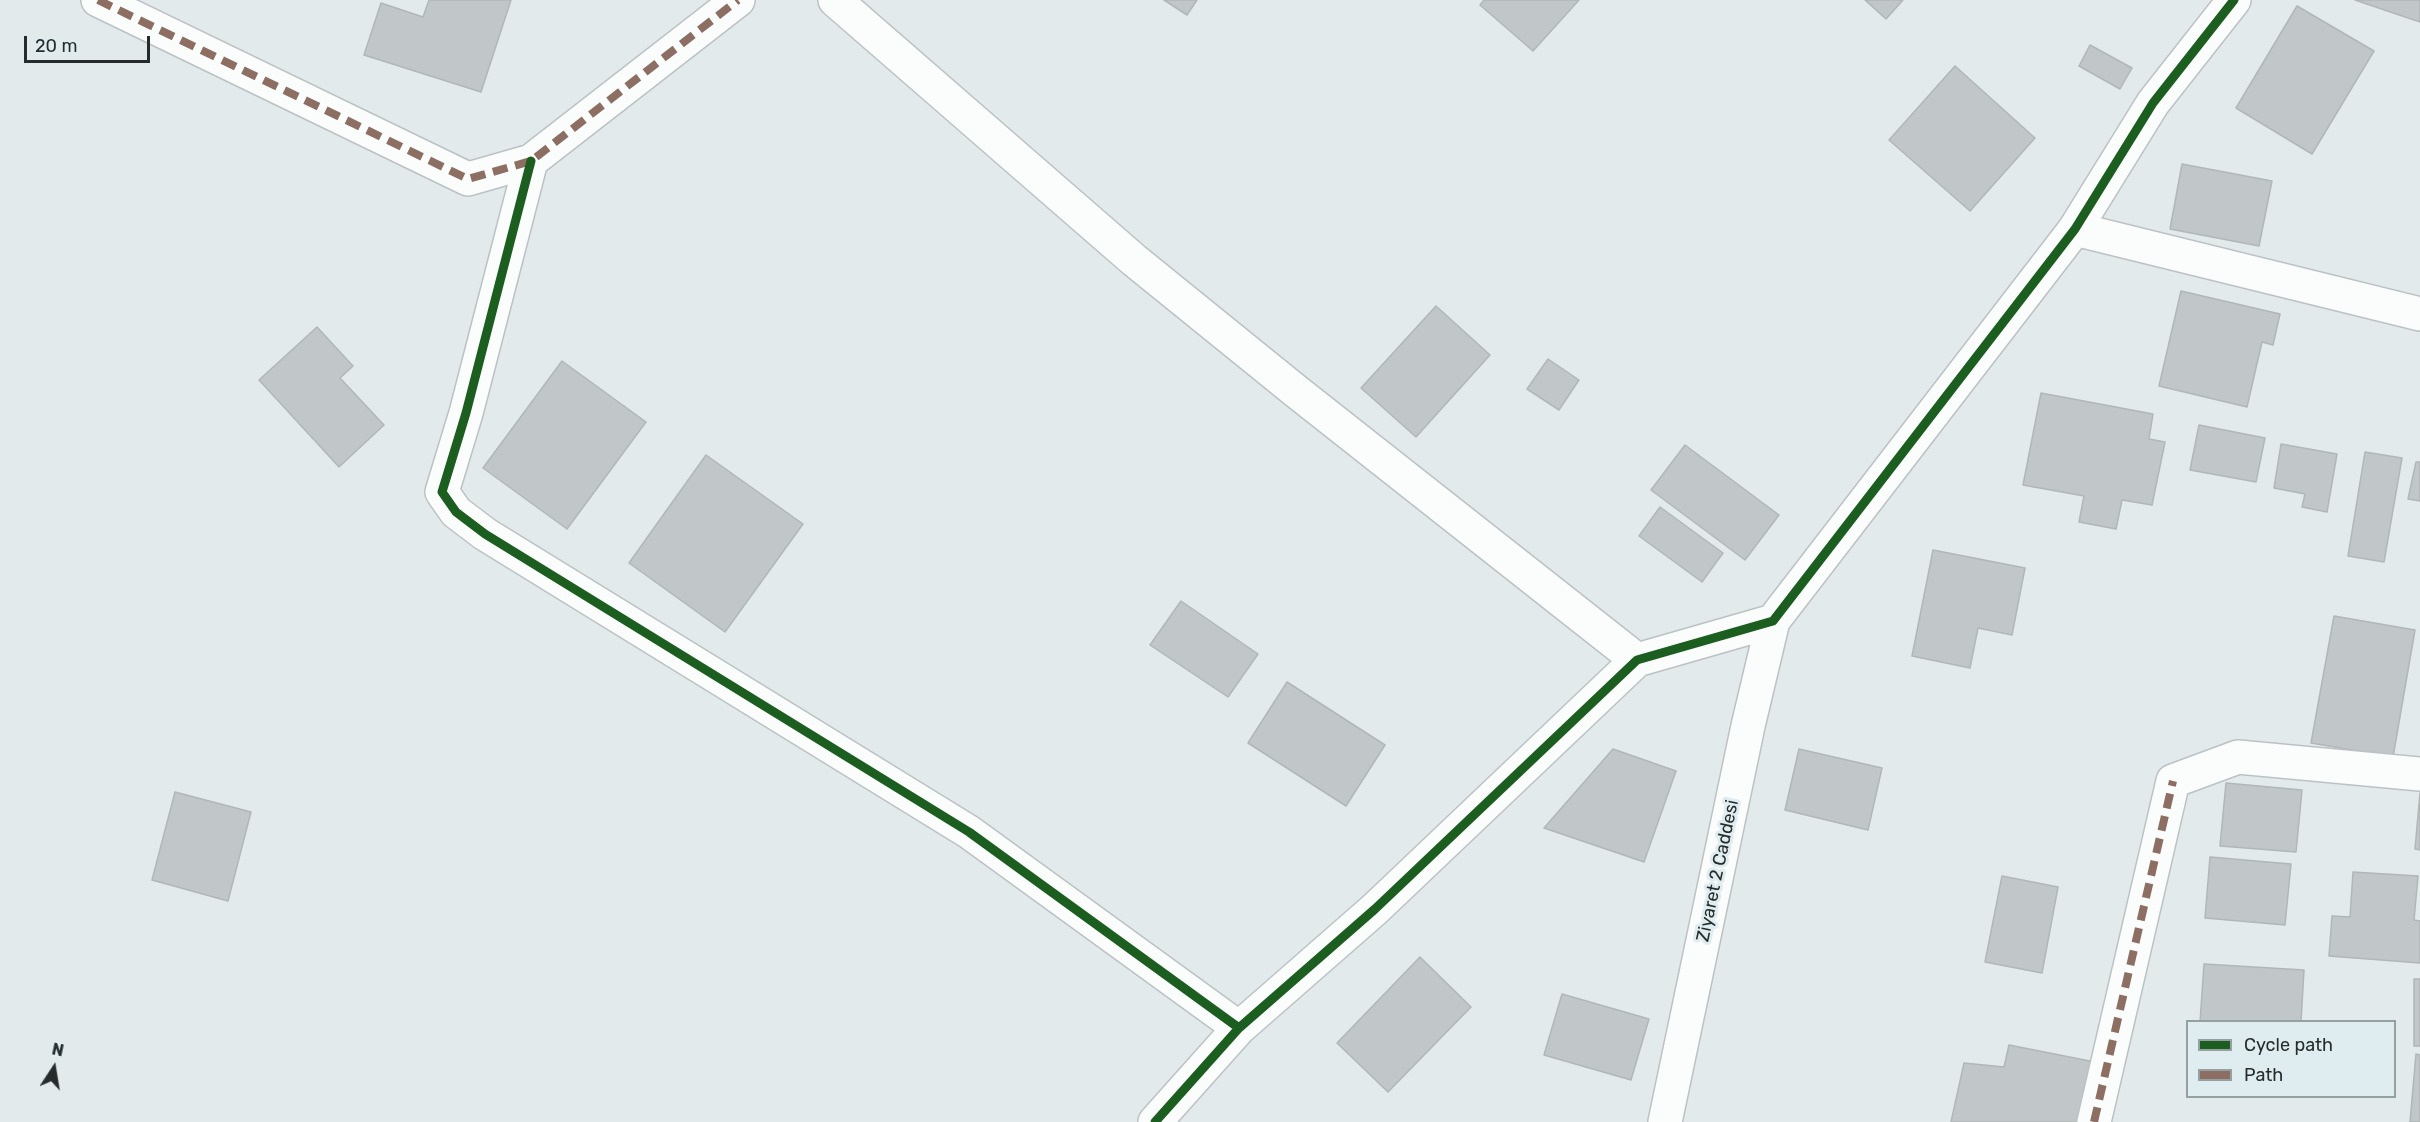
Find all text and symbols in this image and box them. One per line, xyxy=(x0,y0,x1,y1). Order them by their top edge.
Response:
scale bar xyxy=(27,24,153,62)
text: 20 m xyxy=(35,35,77,57)
street label: Ziyaret 2 Caddesi xyxy=(1692,798,1744,944)
legend xyxy=(2186,1020,2396,1098)
text: Cycle path xyxy=(2244,1034,2333,1056)
north arrow xyxy=(24,1038,84,1098)
text: N xyxy=(50,1039,65,1060)
text: Path xyxy=(2244,1064,2283,1086)

